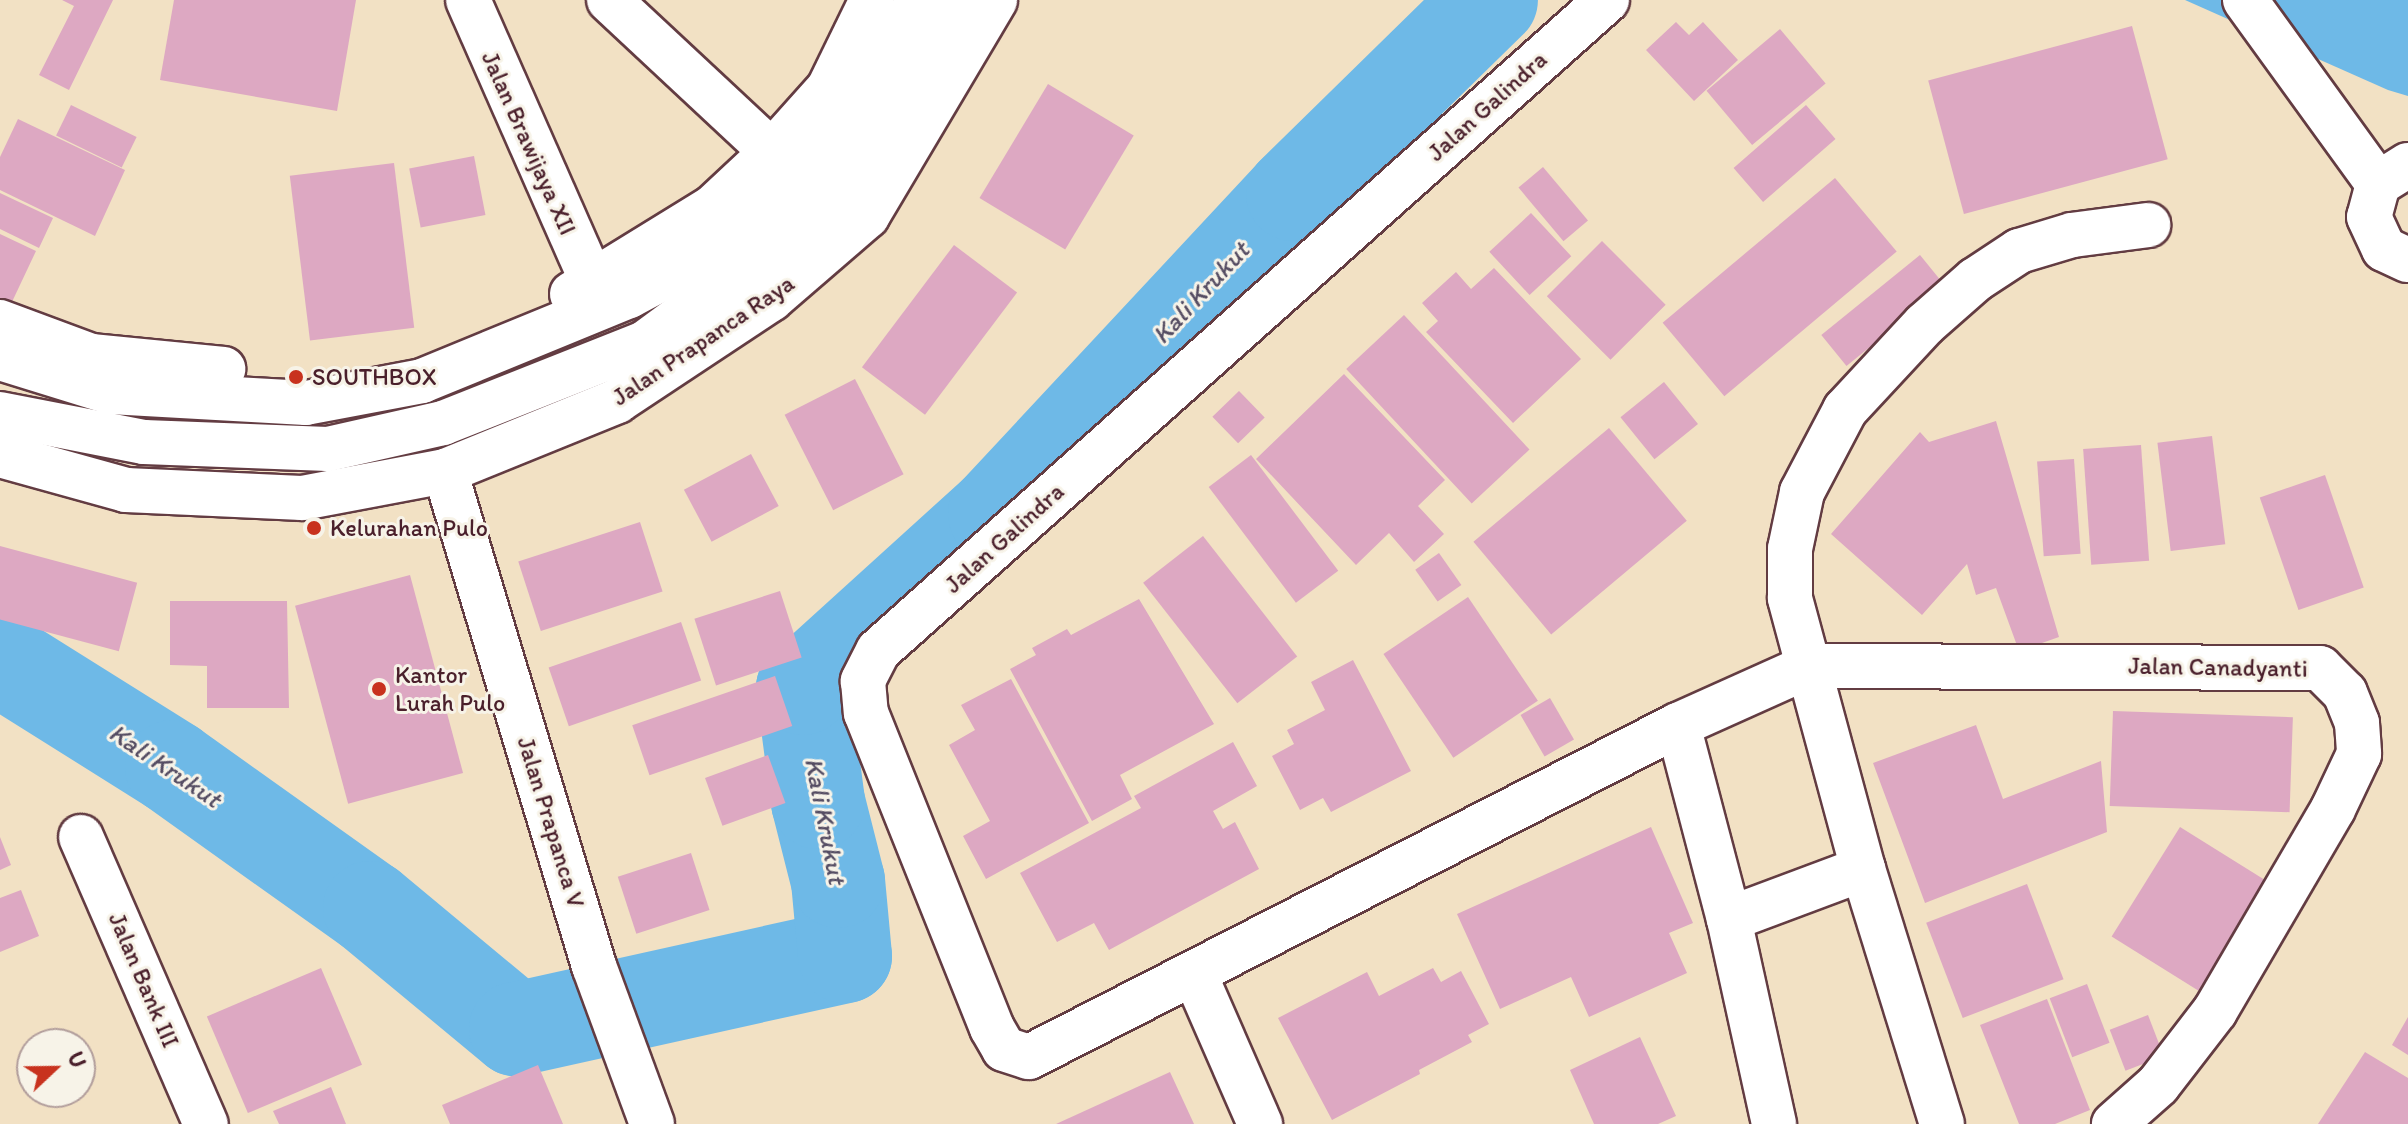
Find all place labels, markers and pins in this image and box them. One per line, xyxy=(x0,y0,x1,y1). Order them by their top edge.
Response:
place label: SOUTHBOX xyxy=(312,363,436,391)
marker: SOUTHBOX xyxy=(287,368,305,386)
place label: Kelurahan Pulo xyxy=(330,514,488,542)
marker: Kelurahan Pulo xyxy=(305,519,323,537)
place label: Kantor Lurah Pulo xyxy=(395,661,505,717)
marker: Kantor Lurah Pulo xyxy=(370,680,388,698)

